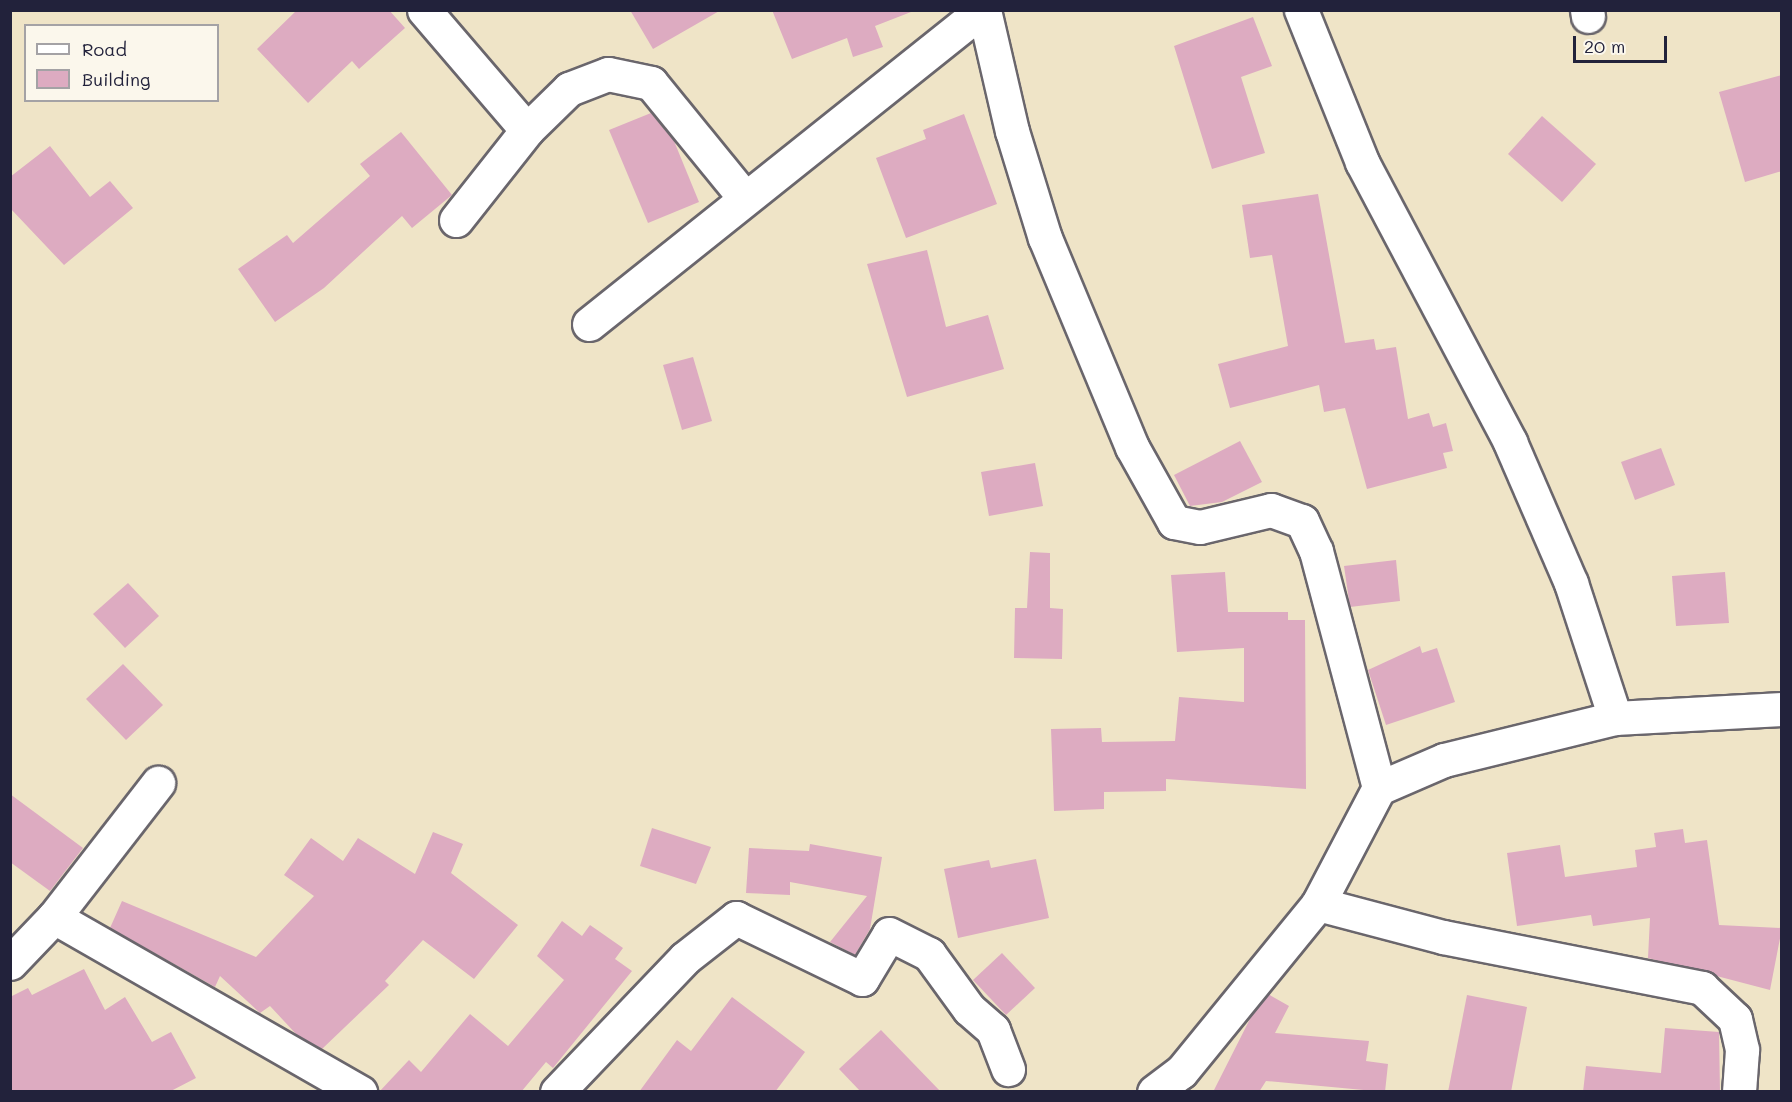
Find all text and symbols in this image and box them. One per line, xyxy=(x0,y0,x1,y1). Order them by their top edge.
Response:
legend xyxy=(24,24,219,102)
scale bar xyxy=(1576,24,1670,62)
text: 20 m xyxy=(1584,34,1625,58)
text: Road xyxy=(82,37,127,61)
text: Building xyxy=(82,67,150,91)

